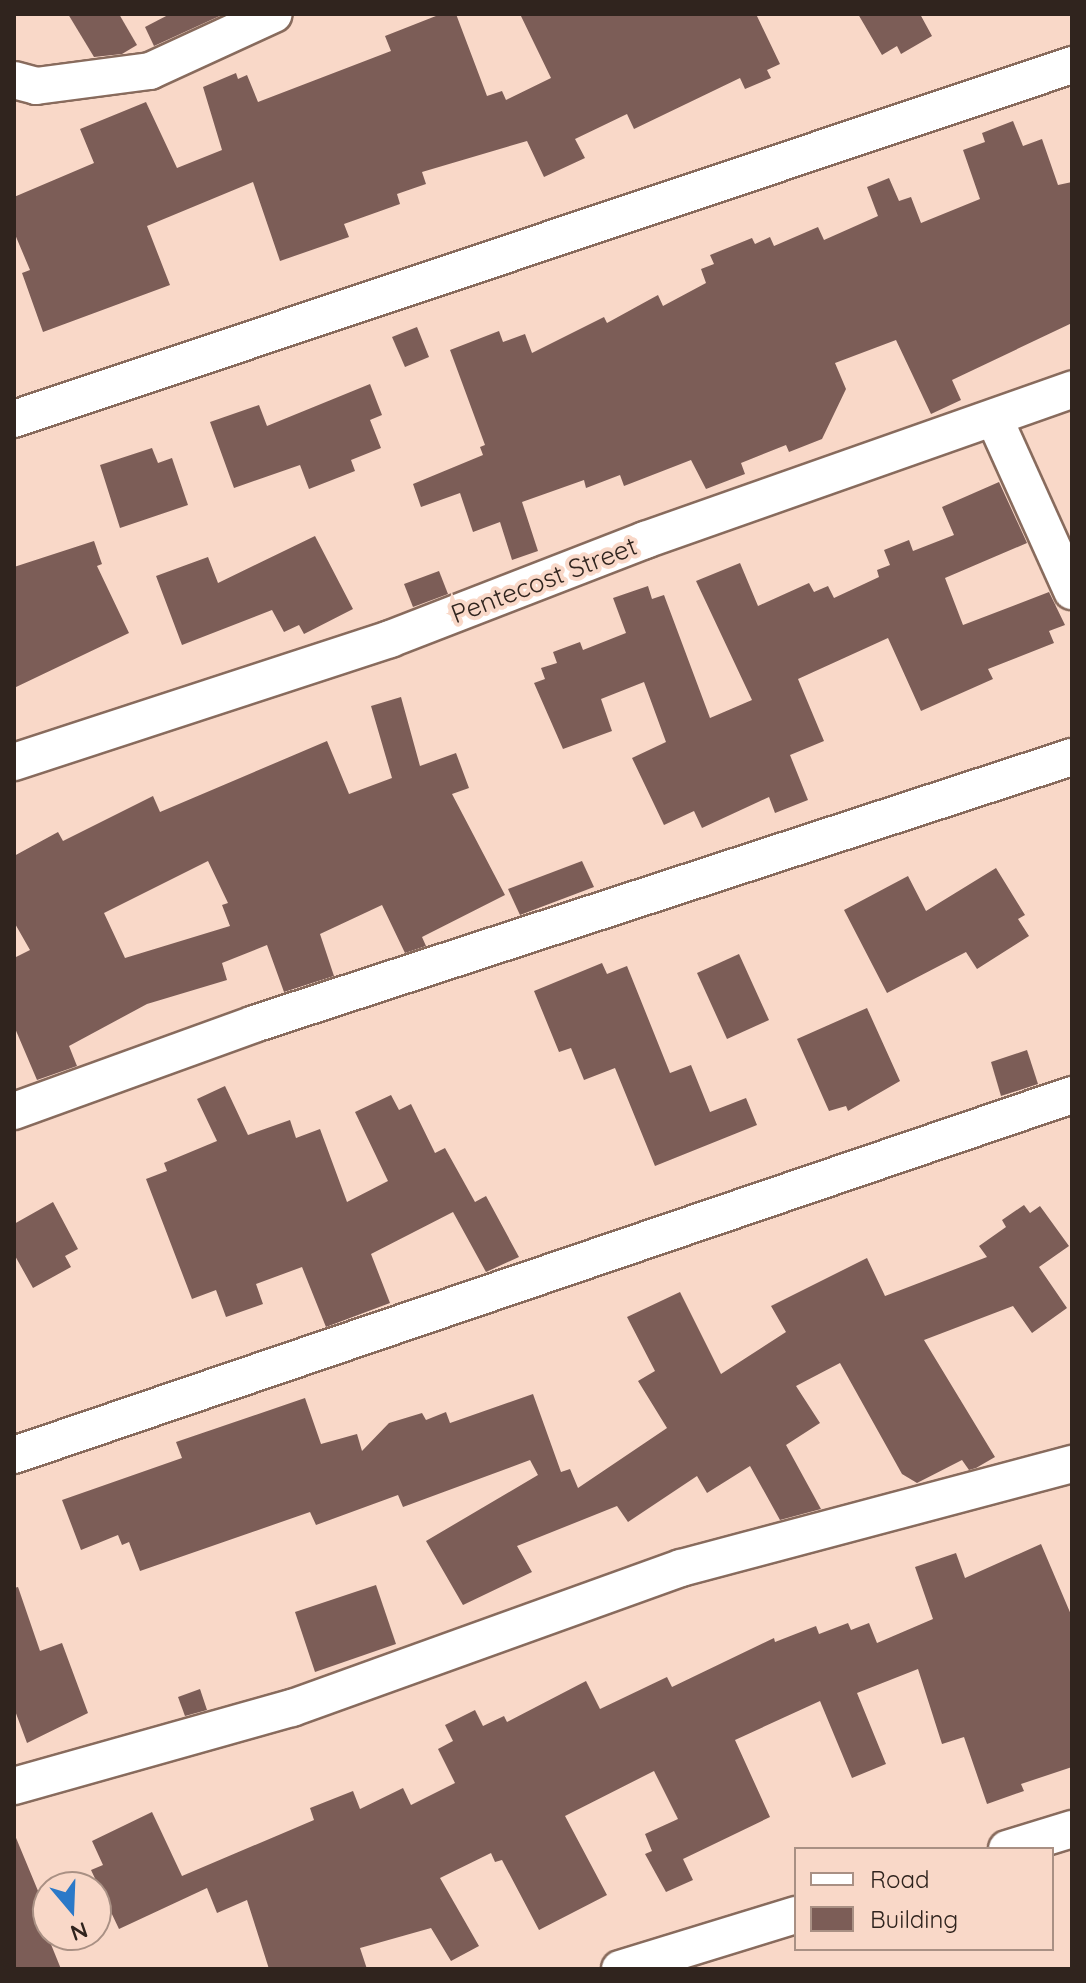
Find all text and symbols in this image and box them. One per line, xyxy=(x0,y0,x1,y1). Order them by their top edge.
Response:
street label: Pentecost Street xyxy=(447,530,641,630)
legend xyxy=(794,1847,1054,1951)
text: Road xyxy=(870,1864,930,1894)
north arrow xyxy=(32,1871,112,1951)
text: Building xyxy=(870,1904,958,1934)
text: N xyxy=(67,1916,91,1948)

